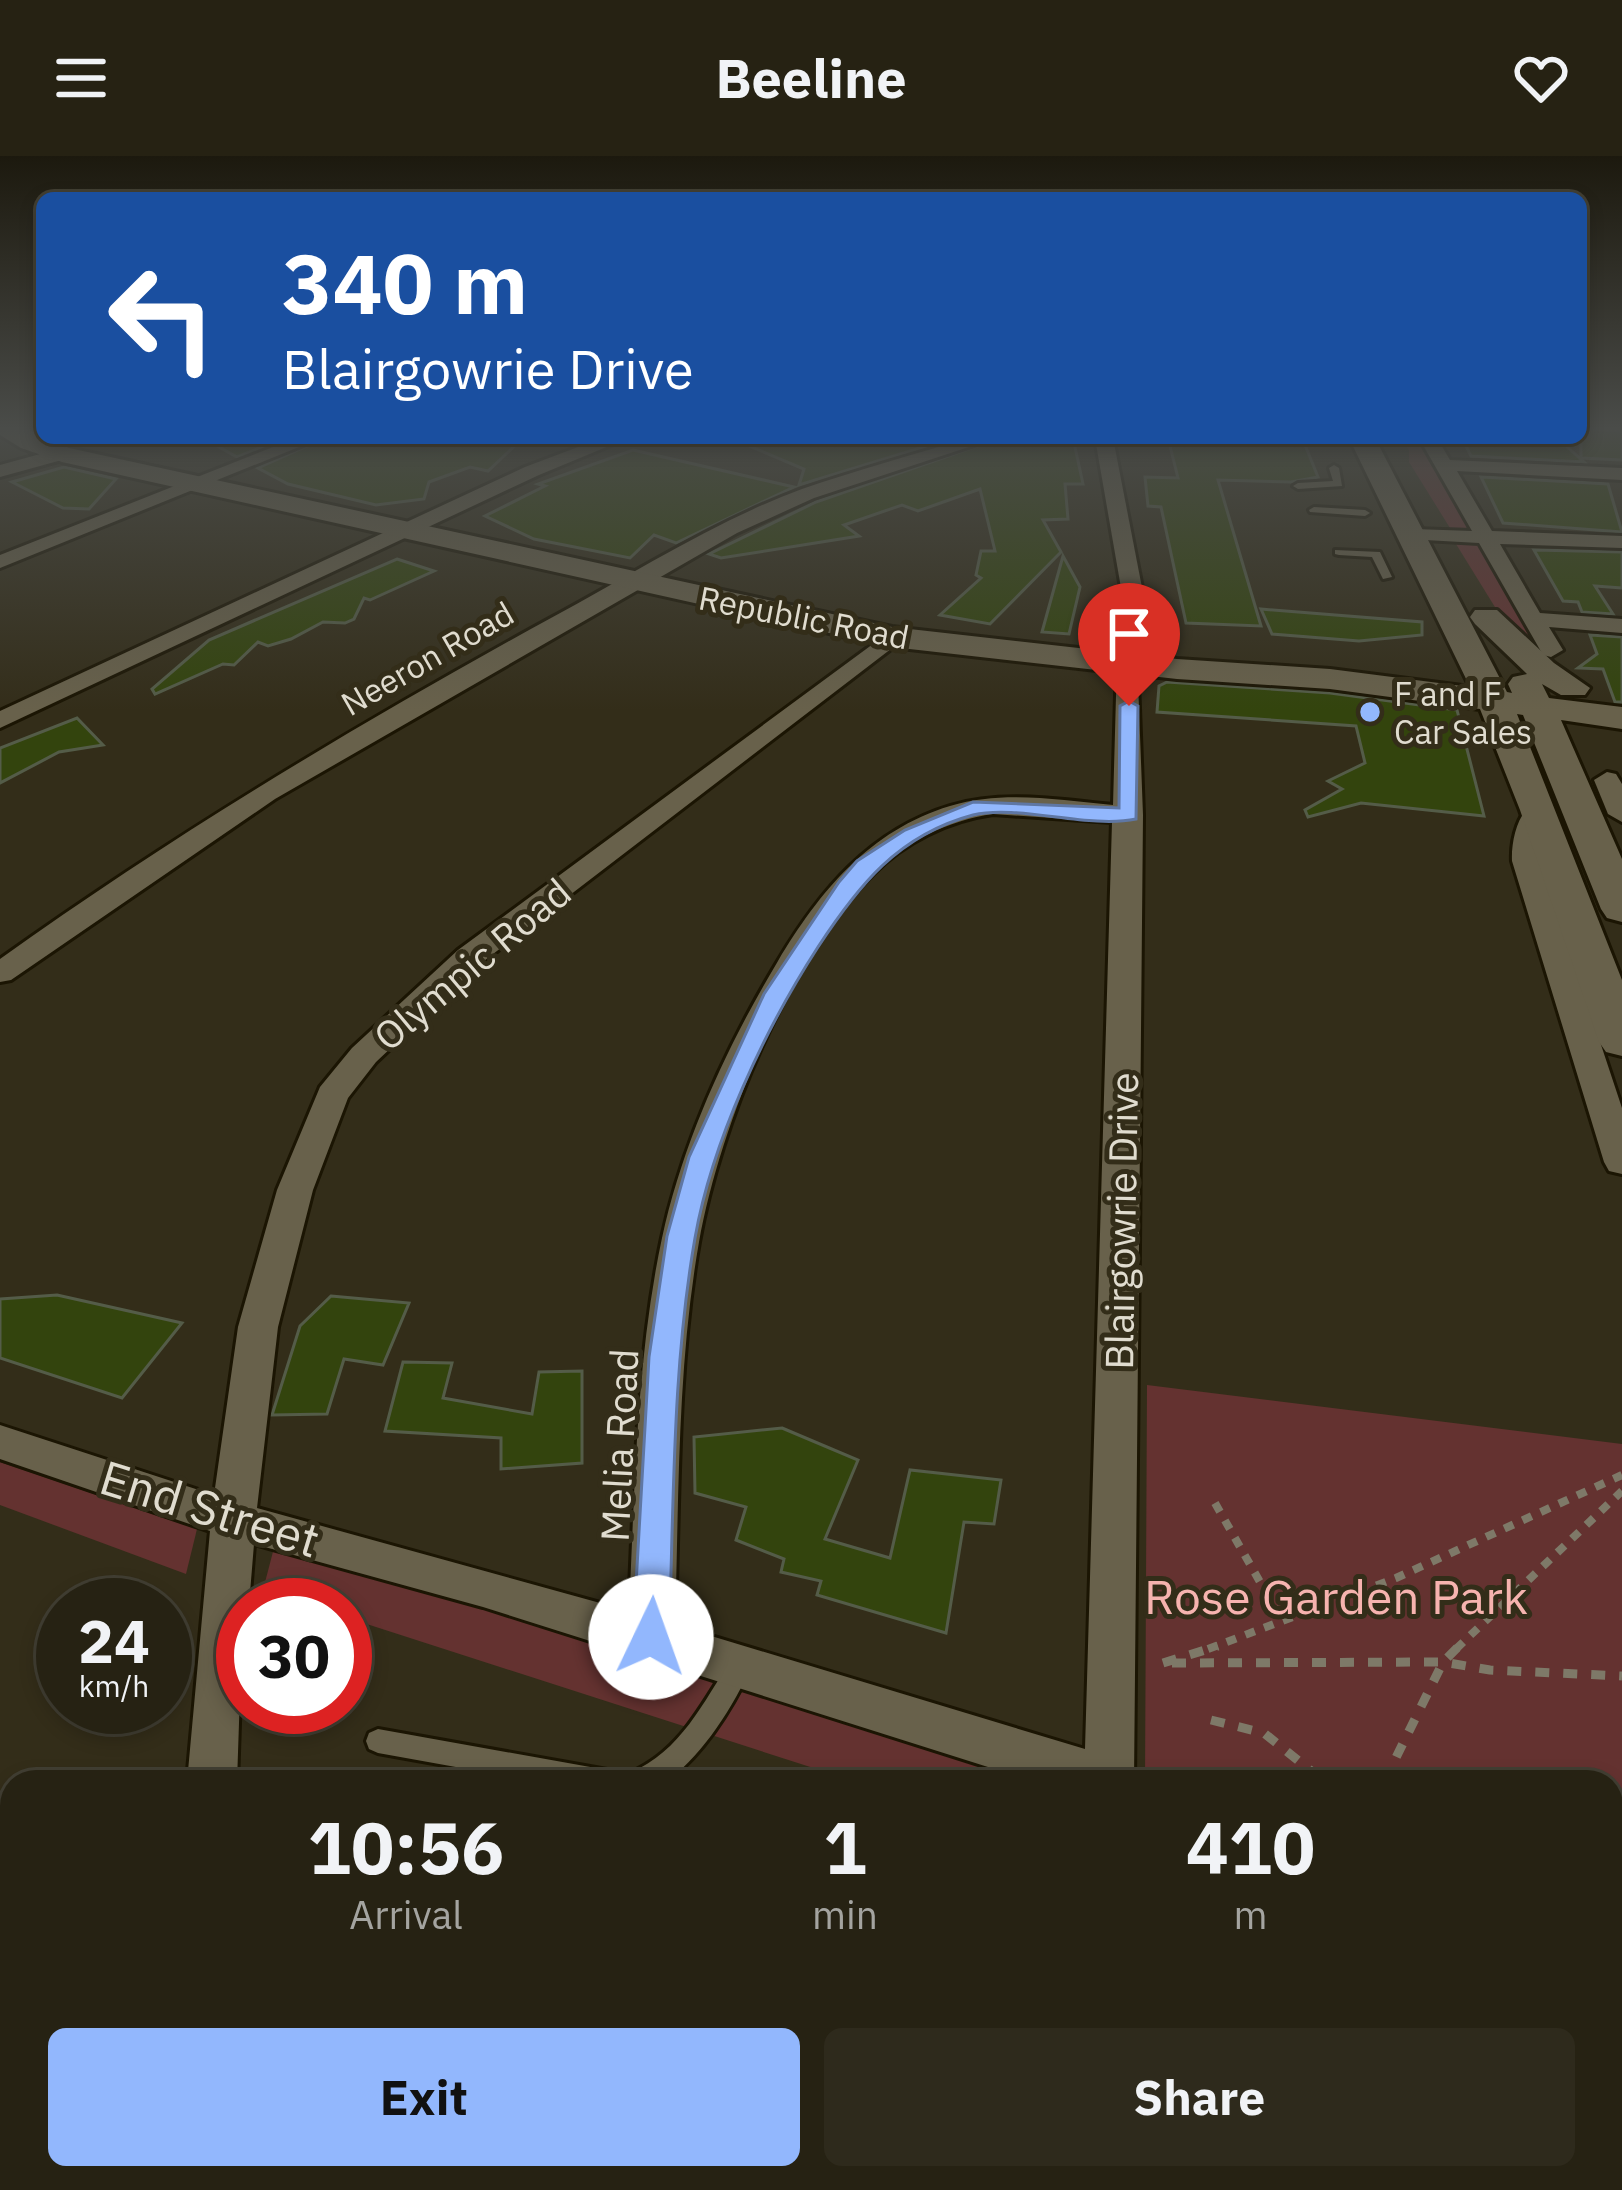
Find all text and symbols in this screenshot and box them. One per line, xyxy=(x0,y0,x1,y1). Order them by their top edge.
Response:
text: Beeline xyxy=(715,43,907,113)
icon: menu xyxy=(48,45,114,111)
icon: heart xyxy=(1508,45,1574,111)
text: 340 m xyxy=(282,228,528,337)
icon: left xyxy=(84,240,240,396)
text: Blairgowrie Drive xyxy=(282,334,694,404)
street label: Republic Road xyxy=(695,576,913,658)
pin xyxy=(1078,583,1180,706)
street label: Neeron Road xyxy=(333,591,521,725)
icon: arrive xyxy=(1096,601,1162,667)
place label: F and F Car Sales xyxy=(1394,672,1532,753)
marker: F and F Car Sales xyxy=(1357,699,1383,725)
street label: Olympic Road xyxy=(363,867,581,1061)
street label: Blairgowrie Drive xyxy=(1093,1072,1149,1370)
street label: Melia Road xyxy=(588,1347,650,1543)
street label: End Street xyxy=(93,1445,327,1571)
park label: Rose Garden Park xyxy=(1144,1565,1528,1627)
position arrow xyxy=(588,1574,714,1700)
speed limit sign: 30 xyxy=(216,1578,372,1734)
text: 24 xyxy=(78,1601,150,1680)
text: km/h xyxy=(79,1666,149,1705)
text: 10:56 xyxy=(308,1800,504,1894)
text: 1 xyxy=(823,1800,867,1894)
text: 410 xyxy=(1186,1800,1315,1894)
text: Arrival xyxy=(349,1889,463,1940)
text: min xyxy=(812,1889,878,1940)
text: m xyxy=(1233,1889,1268,1940)
button: Exit xyxy=(48,2028,800,2166)
button: Share xyxy=(824,2028,1575,2166)

